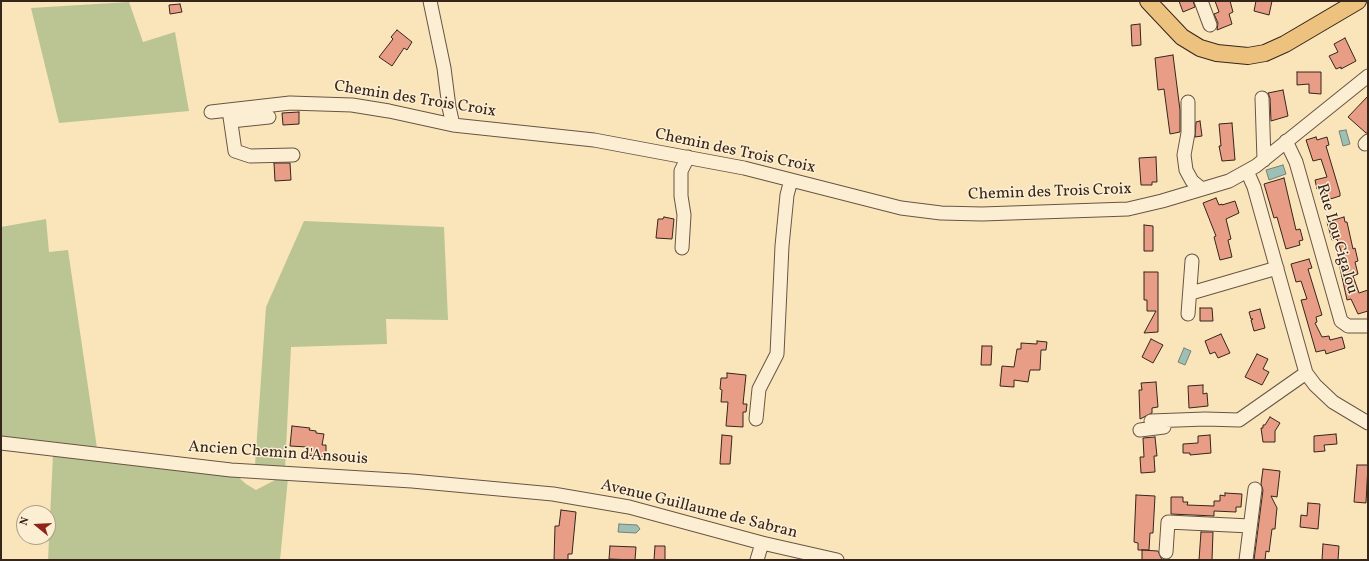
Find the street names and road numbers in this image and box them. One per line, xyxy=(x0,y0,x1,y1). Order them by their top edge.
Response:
street label: Chemin des Trois Croix xyxy=(333,78,497,122)
street label: Chemin des Trois Croix xyxy=(653,126,817,178)
street label: Chemin des Trois Croix xyxy=(968,181,1132,205)
street label: Rue Lou Cigalou xyxy=(1311,181,1361,297)
street label: Ancien Chemin d'Ansouis xyxy=(188,438,368,470)
street label: Avenue Guillaume de Sabran xyxy=(599,476,799,544)

